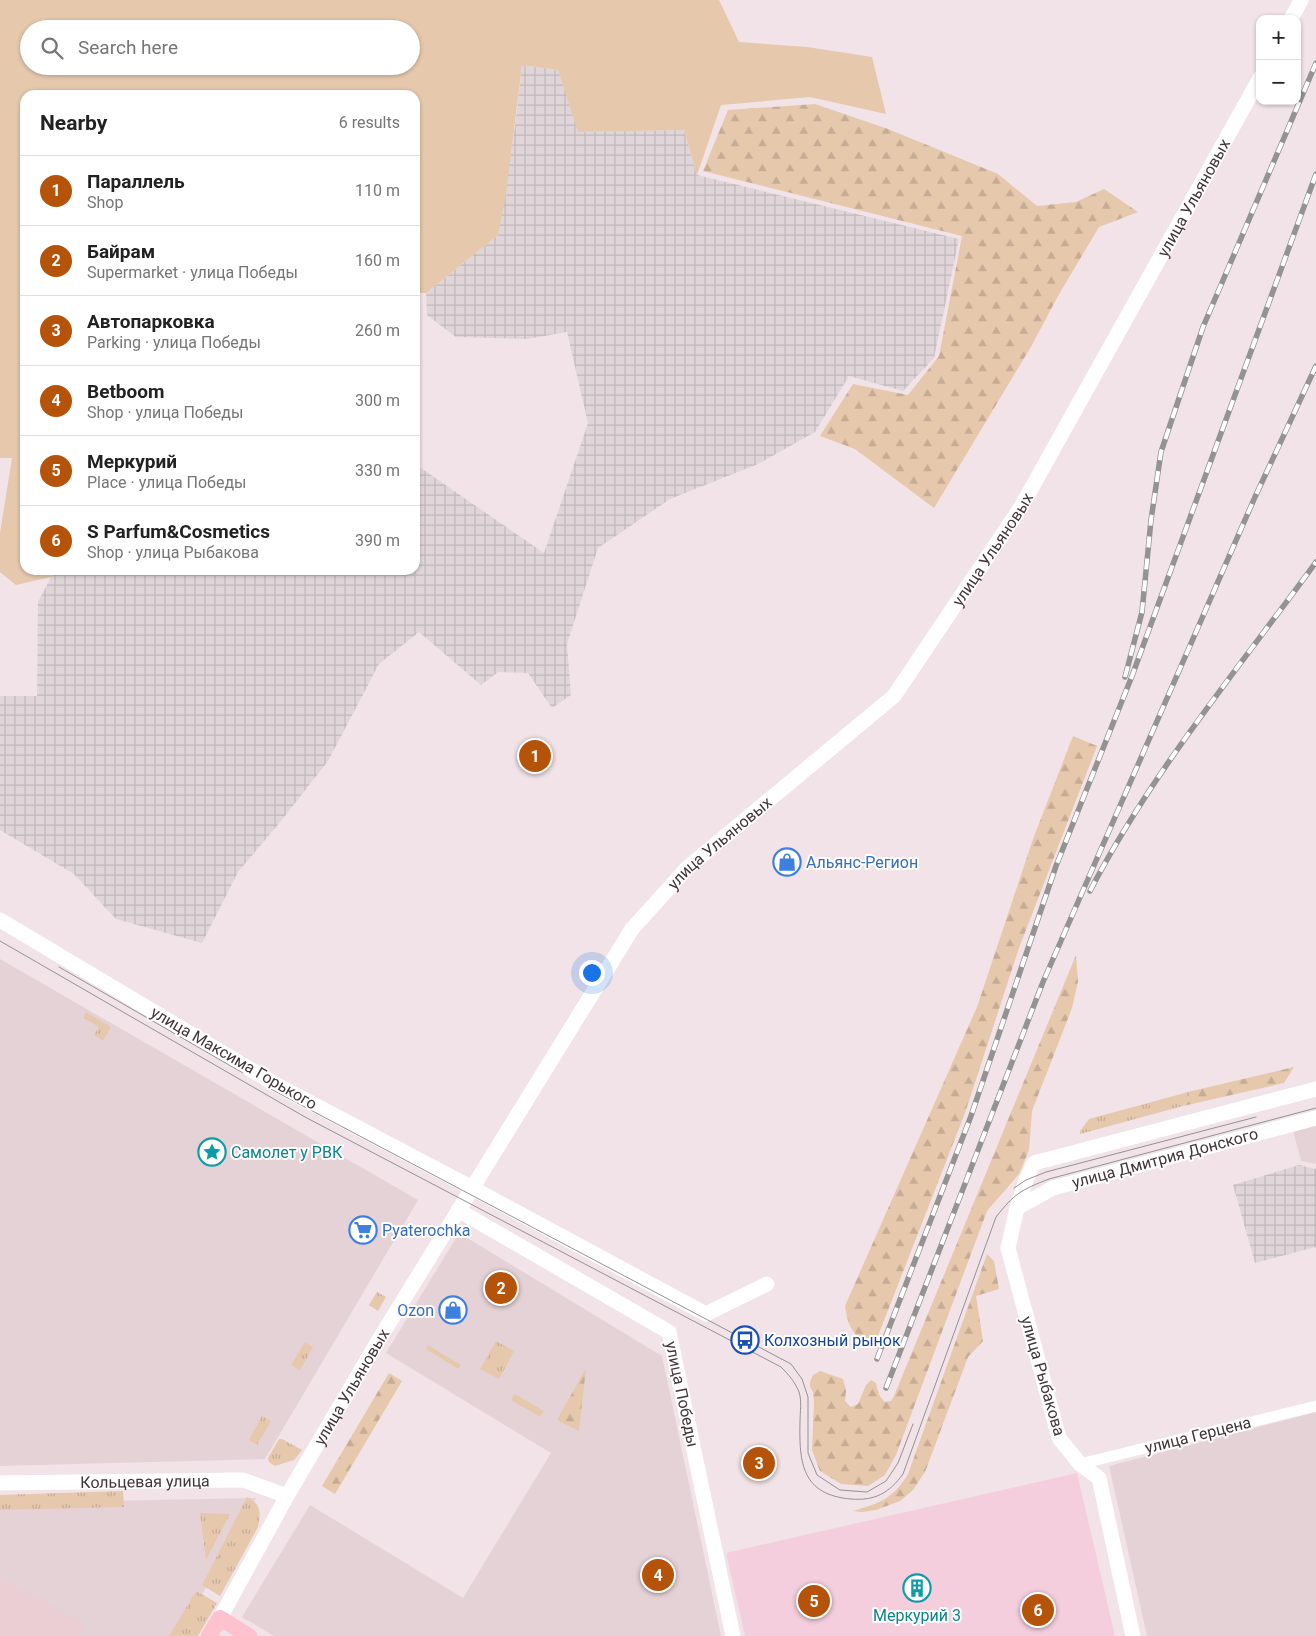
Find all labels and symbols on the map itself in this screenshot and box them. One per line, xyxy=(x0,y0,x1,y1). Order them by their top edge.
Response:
street label: улица Ульяновых xyxy=(1153,135,1234,260)
street label: улица Ульяновых xyxy=(948,489,1037,609)
pin: 1 xyxy=(519,737,551,775)
street label: улица Ульяновых xyxy=(663,792,775,893)
shop icon: Альянс-Регион xyxy=(772,847,802,877)
place label: Альянс-Регион xyxy=(806,853,918,872)
your location xyxy=(579,960,605,986)
street label: улица Максима Горького xyxy=(148,1003,320,1113)
street label: улица Дмитрия Донского xyxy=(1070,1124,1260,1192)
place icon: Самолет у РВК xyxy=(197,1137,227,1167)
place label: Самолет у РВК xyxy=(231,1143,343,1162)
supermarket icon: Pyaterochka xyxy=(348,1215,378,1245)
place label: Pyaterochka xyxy=(382,1221,470,1240)
pin: 2 xyxy=(485,1269,517,1307)
shop icon: Ozon xyxy=(438,1295,468,1325)
place label: Ozon xyxy=(397,1301,434,1320)
street label: улица Рыбакова xyxy=(1017,1314,1069,1438)
street label: улица Ульяновых xyxy=(310,1325,393,1448)
bus stop icon: Колхозный рынок xyxy=(730,1325,760,1355)
place label: Колхозный рынок xyxy=(764,1331,901,1350)
street label: улица Победы xyxy=(661,1339,703,1449)
street label: улица Герцена xyxy=(1143,1413,1253,1457)
pin: 3 xyxy=(743,1444,775,1482)
street label: Кольцевая улица xyxy=(80,1471,210,1492)
pin: 4 xyxy=(642,1556,674,1594)
building icon: Меркурий 3 xyxy=(902,1573,932,1603)
pin: 5 xyxy=(798,1582,830,1620)
pin: 6 xyxy=(1022,1591,1054,1629)
place label: Меркурий 3 xyxy=(873,1606,961,1625)

